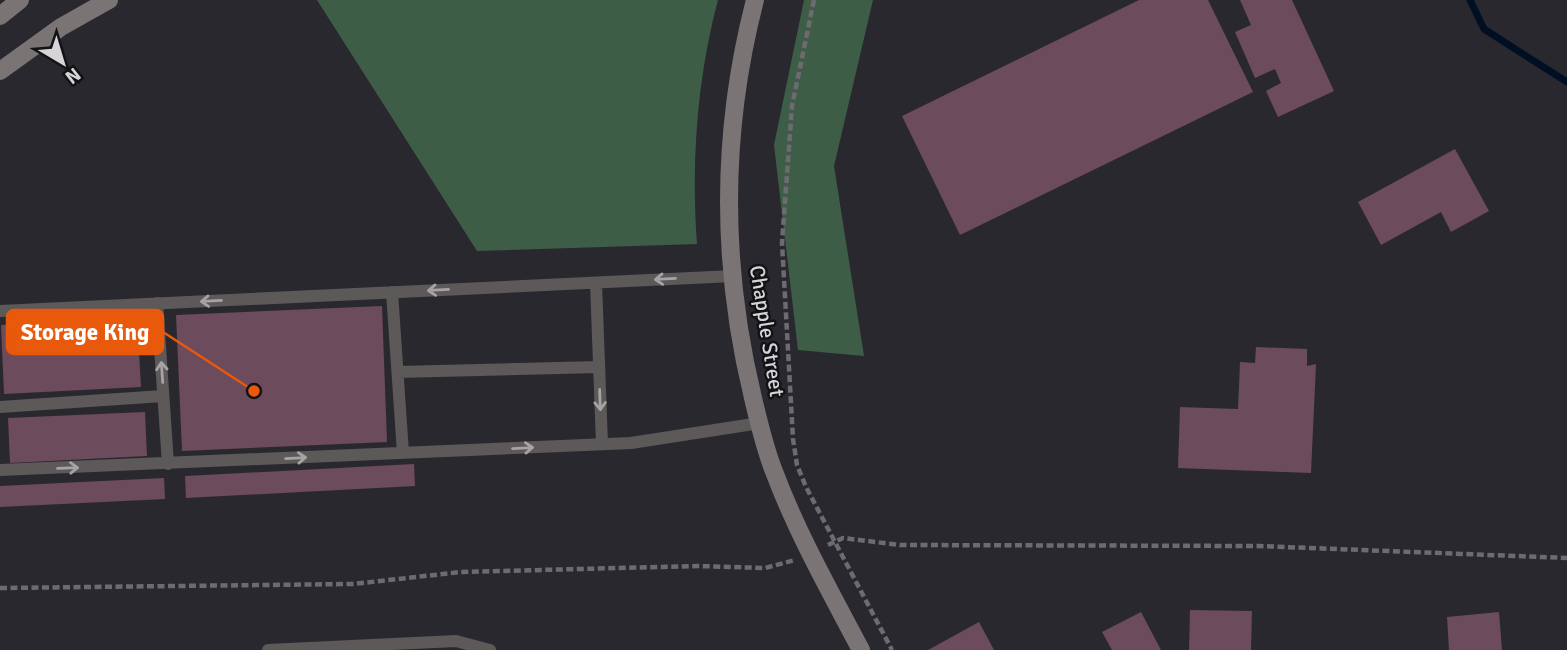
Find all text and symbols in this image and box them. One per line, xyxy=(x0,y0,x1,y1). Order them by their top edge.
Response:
north arrow xyxy=(28,28,98,98)
text: N xyxy=(60,62,85,89)
street label: Chapple Street xyxy=(744,263,790,399)
one-way arrow xyxy=(654,273,677,286)
one-way arrow xyxy=(427,284,450,297)
one-way arrow xyxy=(199,294,222,307)
callout: Storage King xyxy=(7,310,163,354)
text: Storage King xyxy=(21,318,149,347)
one-way arrow xyxy=(155,361,168,384)
one-way arrow xyxy=(594,388,607,411)
one-way arrow xyxy=(511,441,534,454)
one-way arrow xyxy=(284,452,307,465)
one-way arrow xyxy=(56,461,79,474)

